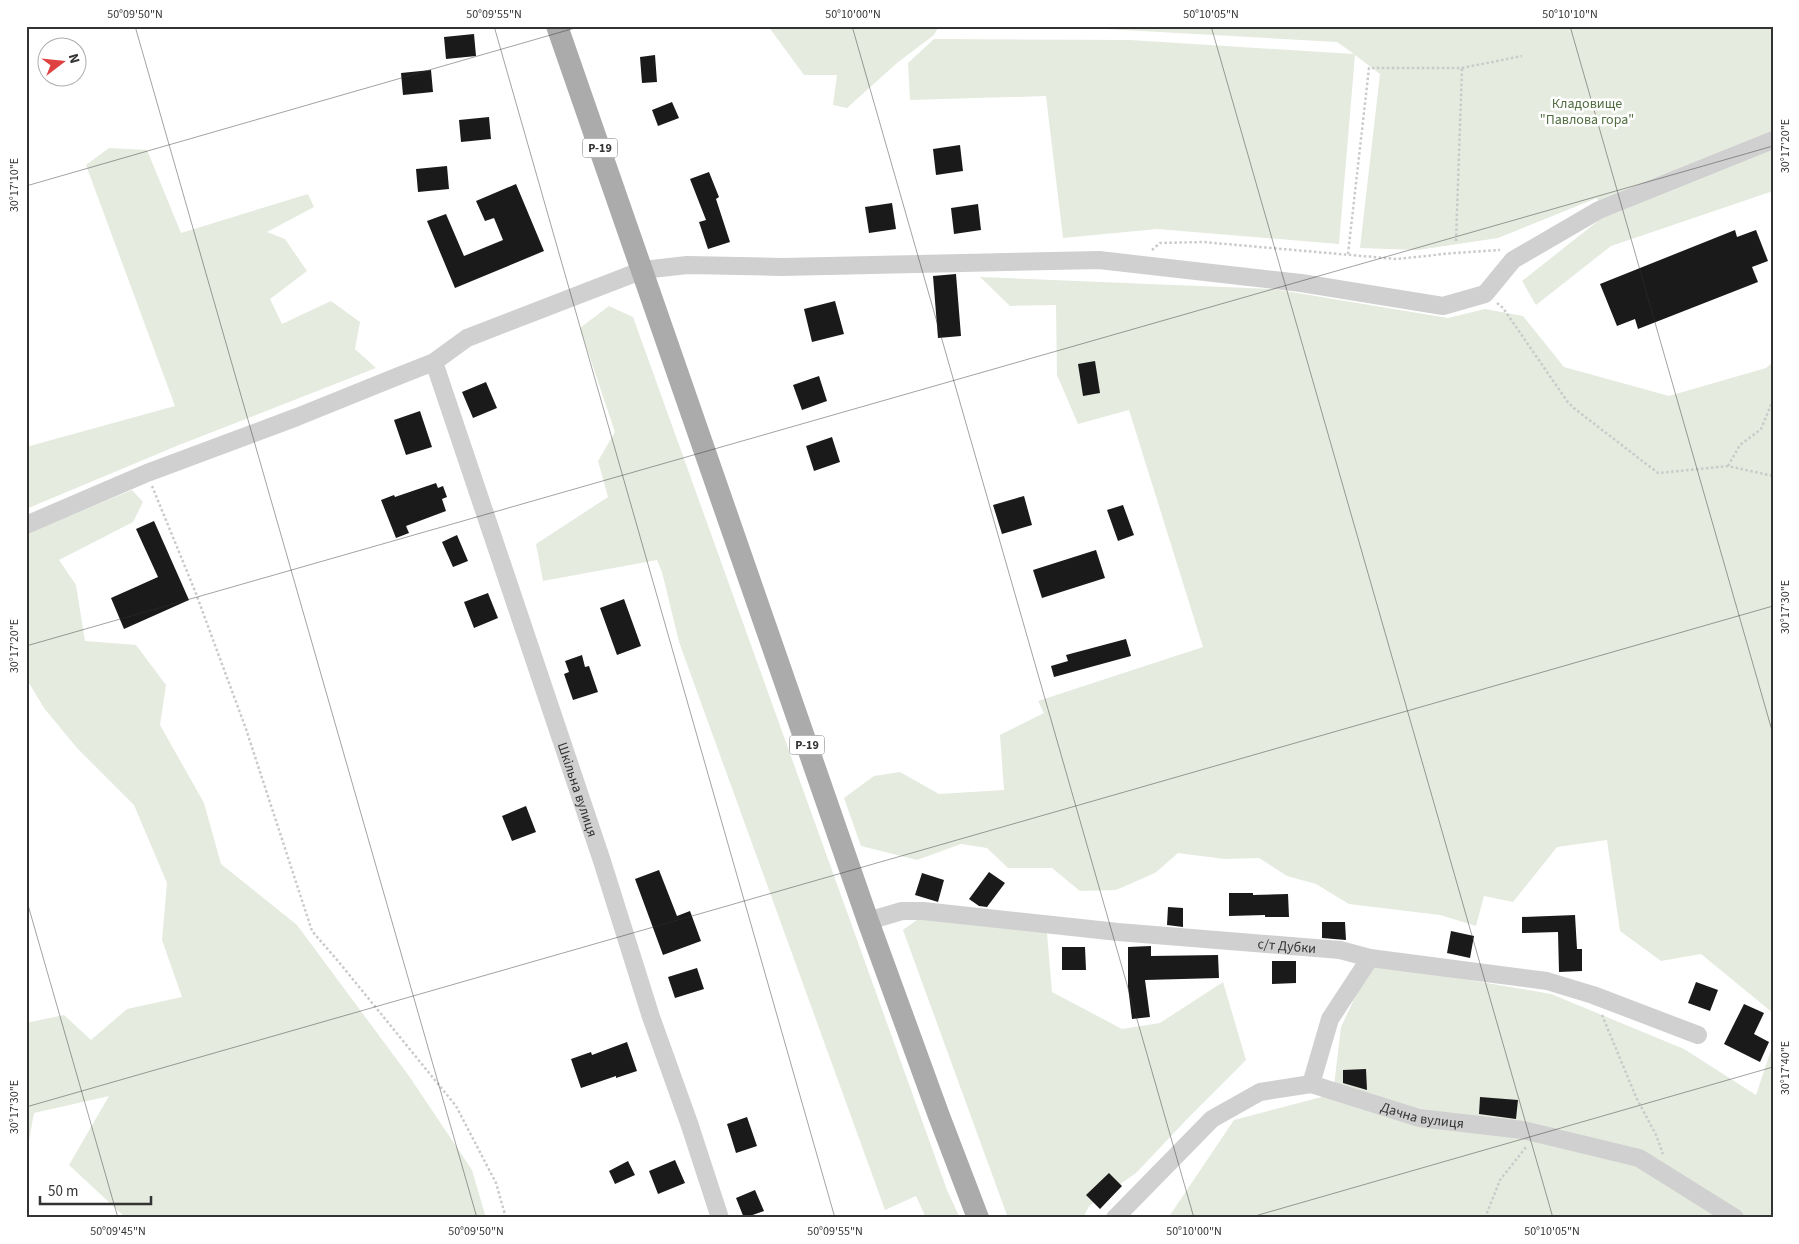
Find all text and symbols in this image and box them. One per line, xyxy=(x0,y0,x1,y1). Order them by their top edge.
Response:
text: 50°09'50"N xyxy=(107,6,163,23)
text: 50°09'55"N xyxy=(466,6,522,23)
text: 50°10'00"N xyxy=(825,6,881,23)
text: 50°10'05"N xyxy=(1183,6,1239,23)
text: 50°10'10"N xyxy=(1542,6,1598,23)
north arrow xyxy=(38,38,88,88)
text: N xyxy=(63,51,84,66)
park label: Кладовище "Павлова гора" xyxy=(1540,94,1634,130)
text: 30°17'20"E xyxy=(1777,119,1794,173)
road number: Р-19 xyxy=(582,138,618,158)
text: 30°17'10"E xyxy=(6,158,23,212)
text: 30°17'30"E xyxy=(1777,580,1794,634)
text: 30°17'20"E xyxy=(6,619,23,673)
road number: Р-19 xyxy=(790,736,824,754)
street label: Шкільна вулиця xyxy=(552,740,602,840)
street label: с/т Дубки xyxy=(1257,934,1317,959)
text: 30°17'40"E xyxy=(1777,1041,1794,1095)
text: 30°17'30"E xyxy=(6,1080,23,1134)
street label: Дачна вулиця xyxy=(1378,1097,1465,1134)
scale bar xyxy=(40,1174,151,1206)
text: 50 m xyxy=(48,1181,78,1202)
text: 50°09'45"N xyxy=(90,1223,146,1240)
text: 50°09'50"N xyxy=(448,1223,504,1240)
text: 50°09'55"N xyxy=(807,1223,863,1240)
text: 50°10'00"N xyxy=(1166,1223,1222,1240)
text: 50°10'05"N xyxy=(1524,1223,1580,1240)

